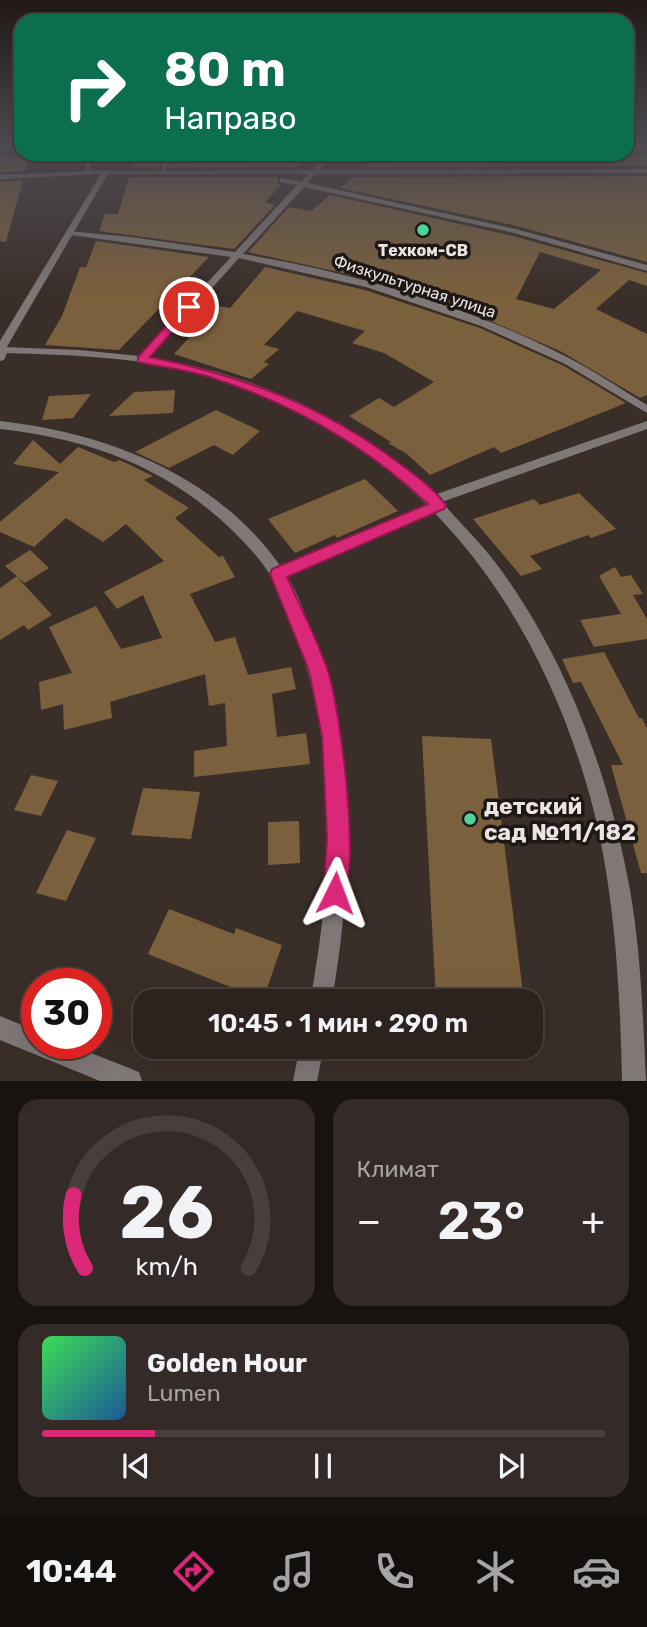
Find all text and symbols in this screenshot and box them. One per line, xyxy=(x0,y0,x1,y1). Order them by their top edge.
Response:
text: 80 m xyxy=(164,40,286,98)
icon: right xyxy=(49,42,140,133)
text: Направо xyxy=(164,99,297,137)
marker: Техком-СВ xyxy=(415,222,431,238)
place label: Техком-СВ xyxy=(378,241,468,260)
street label: Физкультурная улица xyxy=(331,251,498,322)
pin xyxy=(159,277,219,337)
icon: arrive xyxy=(170,288,208,326)
place label: детский сад №11/182 xyxy=(484,792,636,846)
marker: детский сад №11/182 xyxy=(462,811,478,827)
position arrow xyxy=(298,856,372,930)
speed limit sign: 30 xyxy=(21,968,112,1059)
text: 10:45 · 1 мин · 290 m xyxy=(208,1008,468,1039)
text: Климат xyxy=(357,1155,439,1183)
text: 26 xyxy=(119,1171,214,1257)
text: 23° xyxy=(438,1190,525,1252)
text: − xyxy=(357,1198,381,1244)
text: + xyxy=(581,1198,605,1244)
text: km/h xyxy=(135,1252,197,1281)
text: Golden Hour xyxy=(147,1348,307,1379)
text: Lumen xyxy=(147,1379,221,1407)
icon: previous xyxy=(117,1447,155,1485)
icon: pause xyxy=(304,1447,342,1485)
icon: next xyxy=(492,1447,530,1485)
icon: directions xyxy=(169,1547,218,1596)
icon: music xyxy=(269,1547,318,1596)
icon: phone xyxy=(370,1547,419,1596)
icon: climate xyxy=(471,1547,520,1596)
icon: car xyxy=(572,1547,621,1596)
text: 10:44 xyxy=(26,1552,117,1590)

